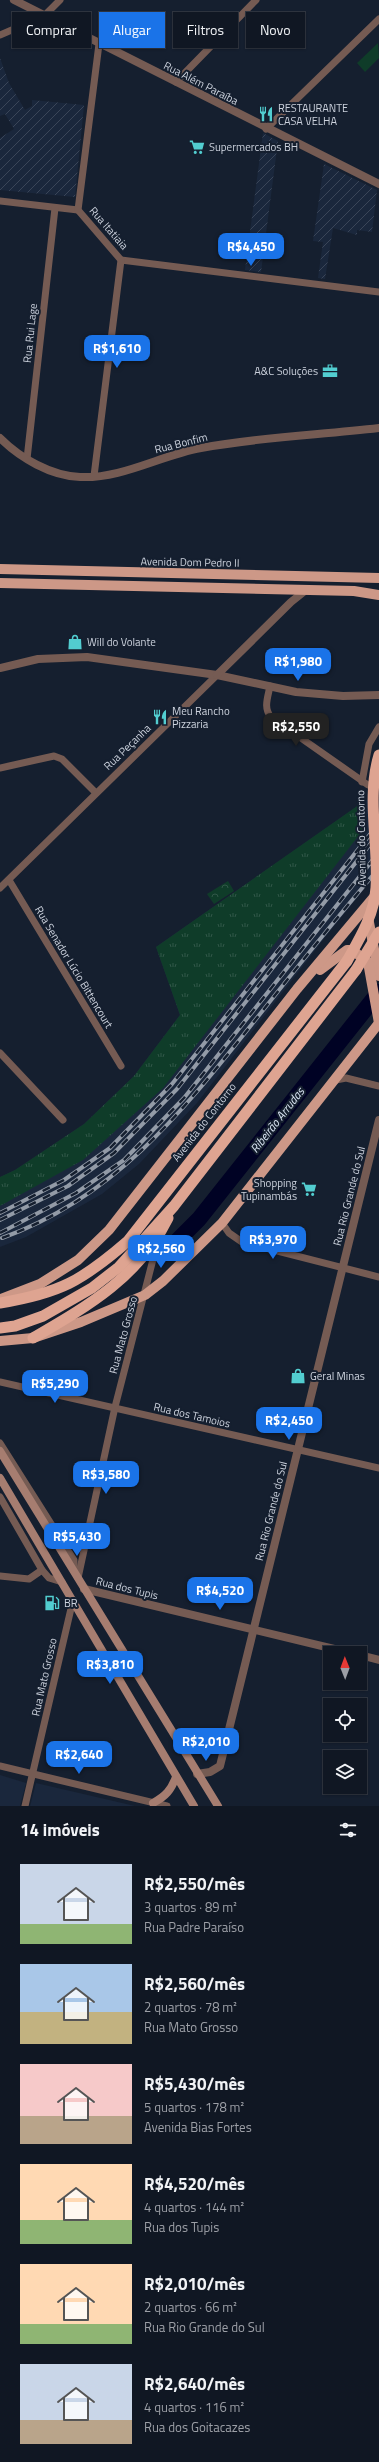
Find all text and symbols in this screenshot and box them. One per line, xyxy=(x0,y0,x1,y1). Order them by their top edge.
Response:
chip: Comprar xyxy=(12,12,91,48)
chip: Alugar xyxy=(99,12,165,48)
chip: Filtros xyxy=(173,12,238,48)
chip: Novo xyxy=(246,12,305,48)
street label: Rua Além Paraíba xyxy=(161,57,242,109)
place label: RESTAURANTE CASA VELHA xyxy=(278,100,348,129)
restaurant icon: RESTAURANTE CASA VELHA xyxy=(257,105,275,123)
supermarket icon: Supermercados BH xyxy=(188,138,206,156)
place label: Supermercados BH xyxy=(209,139,298,155)
street label: Rua Itatiaia xyxy=(86,203,133,253)
pin: R$4,450 xyxy=(214,233,288,267)
text: R$4,450 xyxy=(227,236,275,256)
street label: Rua Rui Lage xyxy=(19,302,41,364)
pin: R$1,610 xyxy=(80,335,154,369)
text: R$1,610 xyxy=(93,338,141,358)
office icon: A&C Soluções xyxy=(321,362,339,380)
place label: A&C Soluções xyxy=(254,363,318,379)
street label: Rua Bonfim xyxy=(153,429,209,457)
street label: Avenida Dom Pedro II xyxy=(140,553,240,571)
shop icon: Will do Volante xyxy=(66,633,84,651)
place label: Will do Volante xyxy=(87,634,156,650)
pin: R$1,980 xyxy=(261,648,335,682)
text: R$1,980 xyxy=(274,651,322,671)
place label: Meu Rancho Pizzaria xyxy=(172,703,230,732)
restaurant icon: Meu Rancho Pizzaria xyxy=(151,708,169,726)
pin: R$2,550 xyxy=(259,713,333,747)
text: R$2,550 xyxy=(272,716,320,736)
street label: Rua Peçanha xyxy=(100,720,155,774)
street label: Avenida do Contorno xyxy=(352,790,370,886)
street label: Rua Senador Lúcio Bittencourt xyxy=(31,903,117,1031)
street label: Avenida do Contorno xyxy=(168,1079,240,1165)
water label: Ribeirão Arrudas xyxy=(245,1082,309,1157)
street label: Rua Rio Grande do Sul xyxy=(329,1145,369,1247)
place label: Shopping Tupinambás xyxy=(241,1175,297,1204)
supermarket icon: Shopping Tupinambás xyxy=(300,1180,318,1198)
pin: R$3,970 xyxy=(236,1226,310,1260)
text: R$3,970 xyxy=(249,1229,297,1249)
pin: R$2,560 xyxy=(124,1235,198,1269)
text: R$2,560 xyxy=(137,1238,185,1258)
street label: Rua Mato Grosso xyxy=(105,1294,141,1376)
shop icon: Geral Minas xyxy=(289,1367,307,1385)
place label: Geral Minas xyxy=(310,1368,365,1384)
pin: R$5,290 xyxy=(18,1370,92,1404)
text: R$5,290 xyxy=(31,1373,79,1393)
street label: Rua dos Tamoios xyxy=(152,1398,232,1432)
pin: R$2,450 xyxy=(252,1407,326,1441)
text: R$2,450 xyxy=(265,1410,313,1430)
street label: Rua Rio Grande do Sul xyxy=(251,1460,291,1562)
pin: R$3,580 xyxy=(69,1461,143,1495)
text: R$3,580 xyxy=(82,1464,130,1484)
pin: R$5,430 xyxy=(40,1523,114,1557)
text: R$5,430 xyxy=(53,1526,101,1546)
street label: Rua dos Tupis xyxy=(94,1573,160,1603)
pin: R$4,520 xyxy=(183,1577,257,1611)
text: R$4,520 xyxy=(196,1580,244,1600)
fuel station icon: BR xyxy=(43,1594,61,1612)
place label: BR xyxy=(64,1595,78,1611)
street label: Rua Mato Grosso xyxy=(27,1636,61,1718)
north arrow xyxy=(323,1646,367,1690)
map controls xyxy=(323,1646,367,1794)
pin: R$3,810 xyxy=(73,1651,147,1685)
text: R$3,810 xyxy=(86,1654,134,1674)
button: locate xyxy=(323,1698,367,1742)
pin: R$2,010 xyxy=(169,1728,243,1762)
text: R$2,010 xyxy=(182,1731,230,1751)
pin: R$2,640 xyxy=(42,1741,116,1775)
text: R$2,640 xyxy=(55,1744,103,1764)
button: layers xyxy=(323,1750,367,1794)
text: 14 imóveis xyxy=(20,1817,100,1843)
icon: filters xyxy=(337,1819,359,1841)
text: R$2,550/mês xyxy=(144,1871,245,1897)
icon: home xyxy=(52,1880,100,1928)
text: 3 quartos · 89 m² xyxy=(144,1897,237,1917)
text: Rua Padre Paraíso xyxy=(144,1917,244,1937)
text: R$2,560/mês xyxy=(144,1971,245,1997)
icon: home xyxy=(52,1980,100,2028)
text: 2 quartos · 78 m² xyxy=(144,1997,237,2017)
text: Rua Mato Grosso xyxy=(144,2017,238,2037)
text: R$5,430/mês xyxy=(144,2071,245,2097)
icon: home xyxy=(52,2080,100,2128)
text: 5 quartos · 178 m² xyxy=(144,2097,244,2117)
text: Avenida Bias Fortes xyxy=(144,2117,252,2137)
text: R$4,520/mês xyxy=(144,2171,245,2197)
icon: home xyxy=(52,2180,100,2228)
text: 4 quartos · 144 m² xyxy=(144,2197,244,2217)
text: Rua dos Tupis xyxy=(144,2217,219,2237)
text: R$2,010/mês xyxy=(144,2271,245,2297)
icon: home xyxy=(52,2280,100,2328)
text: 2 quartos · 66 m² xyxy=(144,2297,237,2317)
text: Rua Rio Grande do Sul xyxy=(144,2317,265,2337)
text: R$2,640/mês xyxy=(144,2371,245,2397)
icon: home xyxy=(52,2380,100,2428)
text: 4 quartos · 116 m² xyxy=(144,2397,244,2417)
text: Rua dos Goitacazes xyxy=(144,2417,250,2437)

